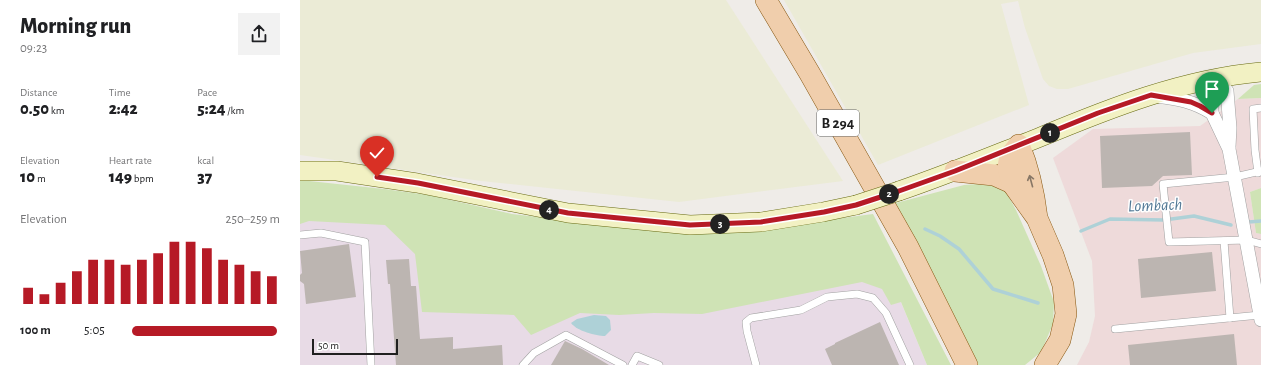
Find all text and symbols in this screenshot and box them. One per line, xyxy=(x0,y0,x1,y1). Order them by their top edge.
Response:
button: share xyxy=(238,13,280,55)
text: Morning run xyxy=(20,15,131,37)
text: 09:23 xyxy=(20,42,47,55)
pin xyxy=(1195,72,1229,113)
icon: arrive xyxy=(1201,78,1223,100)
text: Distance xyxy=(20,87,57,98)
text: Time xyxy=(109,87,131,98)
text: Pace xyxy=(197,87,217,98)
text: 0.50 xyxy=(20,100,49,117)
text: 2:42 xyxy=(109,100,138,117)
text: 5:24 xyxy=(197,100,226,117)
text: km xyxy=(49,105,65,116)
text: /km xyxy=(226,105,244,116)
road number: B 294 xyxy=(817,110,859,136)
pin: 1 xyxy=(1040,123,1060,143)
text: 1 xyxy=(1048,127,1052,138)
pin xyxy=(360,136,394,177)
icon: check xyxy=(366,142,388,164)
text: Elevation xyxy=(20,155,60,166)
text: Heart rate xyxy=(109,155,152,166)
text: kcal xyxy=(197,155,214,166)
text: 10 xyxy=(20,168,35,185)
text: 149 xyxy=(109,168,132,185)
text: 37 xyxy=(197,168,212,185)
text: m xyxy=(35,173,46,184)
text: bpm xyxy=(132,173,154,184)
one-way arrow xyxy=(1027,175,1034,188)
pin: 2 xyxy=(879,184,899,204)
text: 2 xyxy=(886,188,892,199)
water label: Lombach xyxy=(1128,196,1183,214)
pin: 4 xyxy=(539,200,559,220)
text: 4 xyxy=(546,204,552,215)
text: Elevation xyxy=(20,213,67,226)
text: 250–259 m xyxy=(226,213,280,226)
pin: 3 xyxy=(710,214,730,234)
text: 3 xyxy=(718,218,722,229)
text: 100 m xyxy=(20,324,51,337)
text: 5:05 xyxy=(84,324,105,337)
scale bar xyxy=(312,337,398,356)
text: 50 m xyxy=(318,340,339,351)

